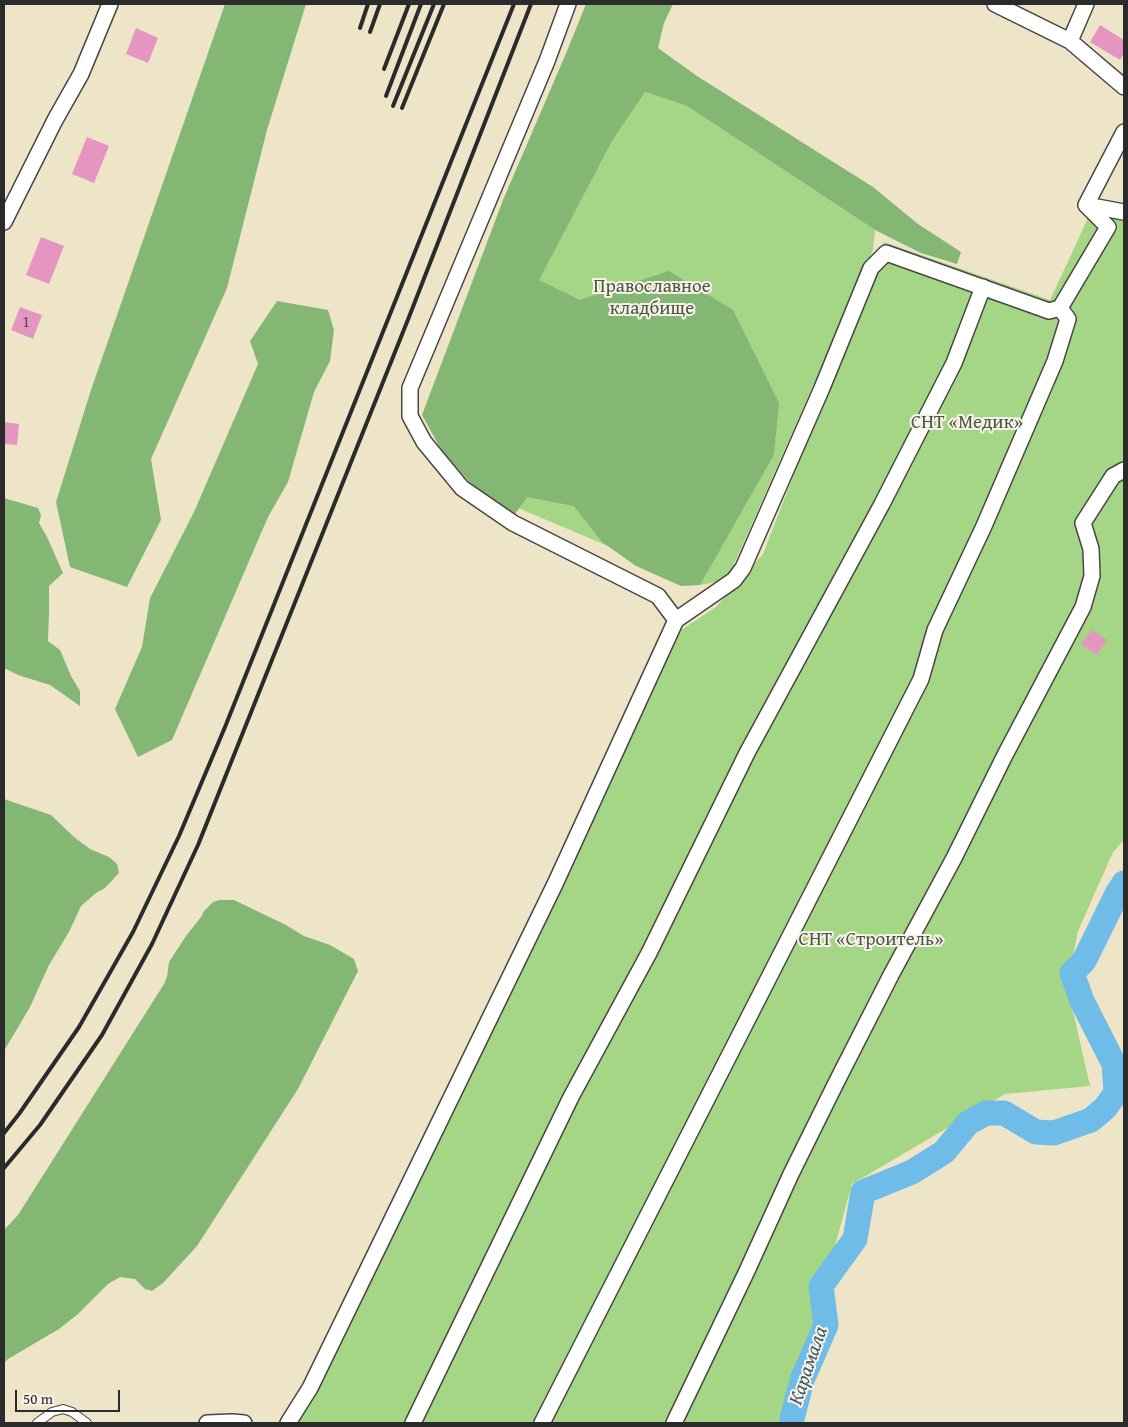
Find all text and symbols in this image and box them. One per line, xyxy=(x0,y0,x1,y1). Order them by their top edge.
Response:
park label: Православное кладбище xyxy=(593,276,711,320)
house number: 1 xyxy=(22,313,30,333)
park label: СНТ «Медик» xyxy=(911,412,1023,434)
park label: СНТ «Строитель» xyxy=(799,929,943,951)
water label: Карамала xyxy=(784,1324,834,1408)
scale bar xyxy=(18,1380,122,1412)
text: 50 m xyxy=(23,1388,53,1409)

